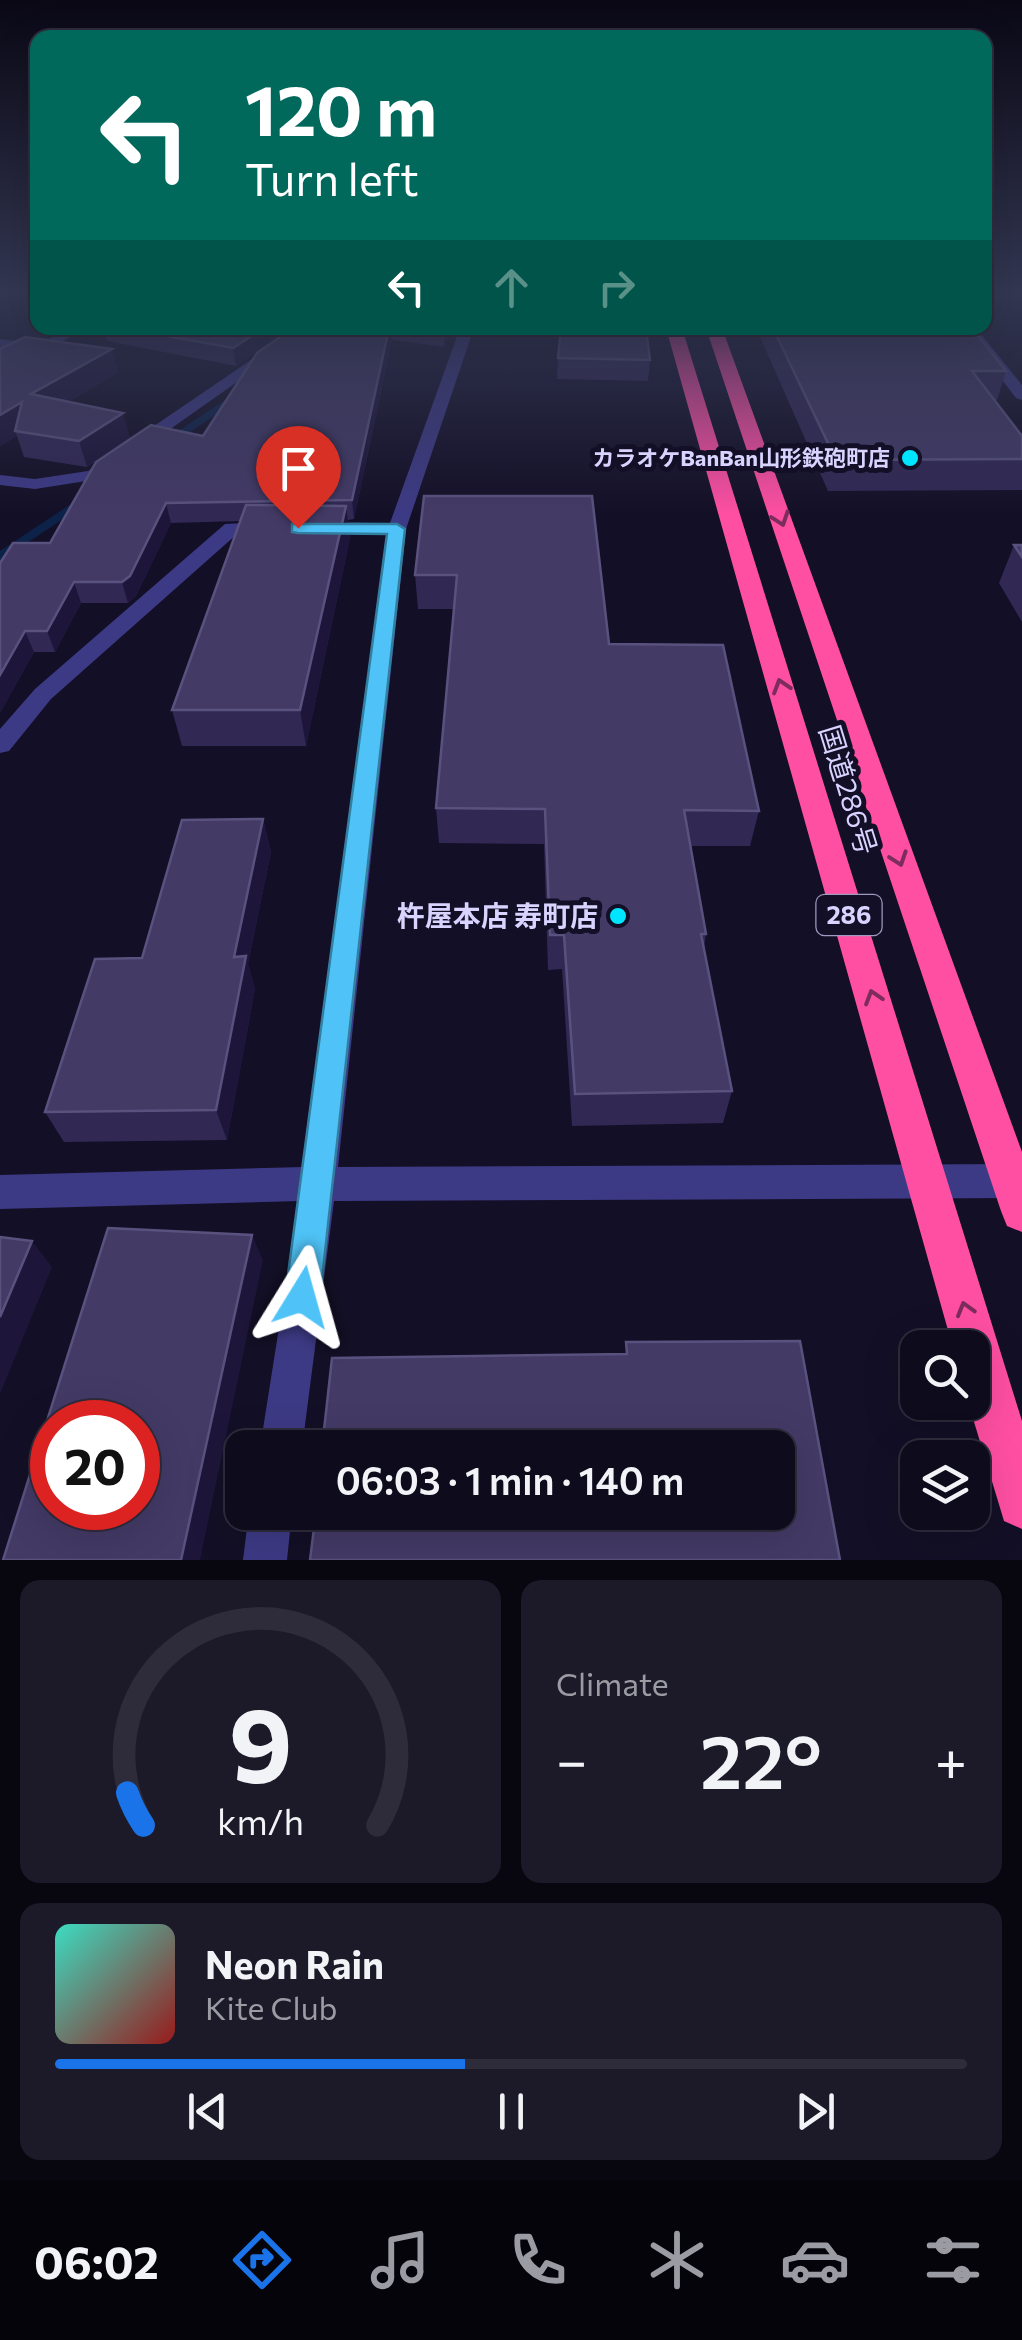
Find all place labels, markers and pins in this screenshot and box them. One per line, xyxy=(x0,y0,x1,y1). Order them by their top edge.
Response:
pin xyxy=(256,426,341,529)
place label: カラオケBanBan山形鉄砲町店 xyxy=(592,444,890,471)
marker: カラオケBanBan山形鉄砲町店 xyxy=(899,447,921,469)
place label: 杵屋本店 寿町店 xyxy=(397,898,598,932)
marker: 杵屋本店 寿町店 xyxy=(607,905,629,927)

